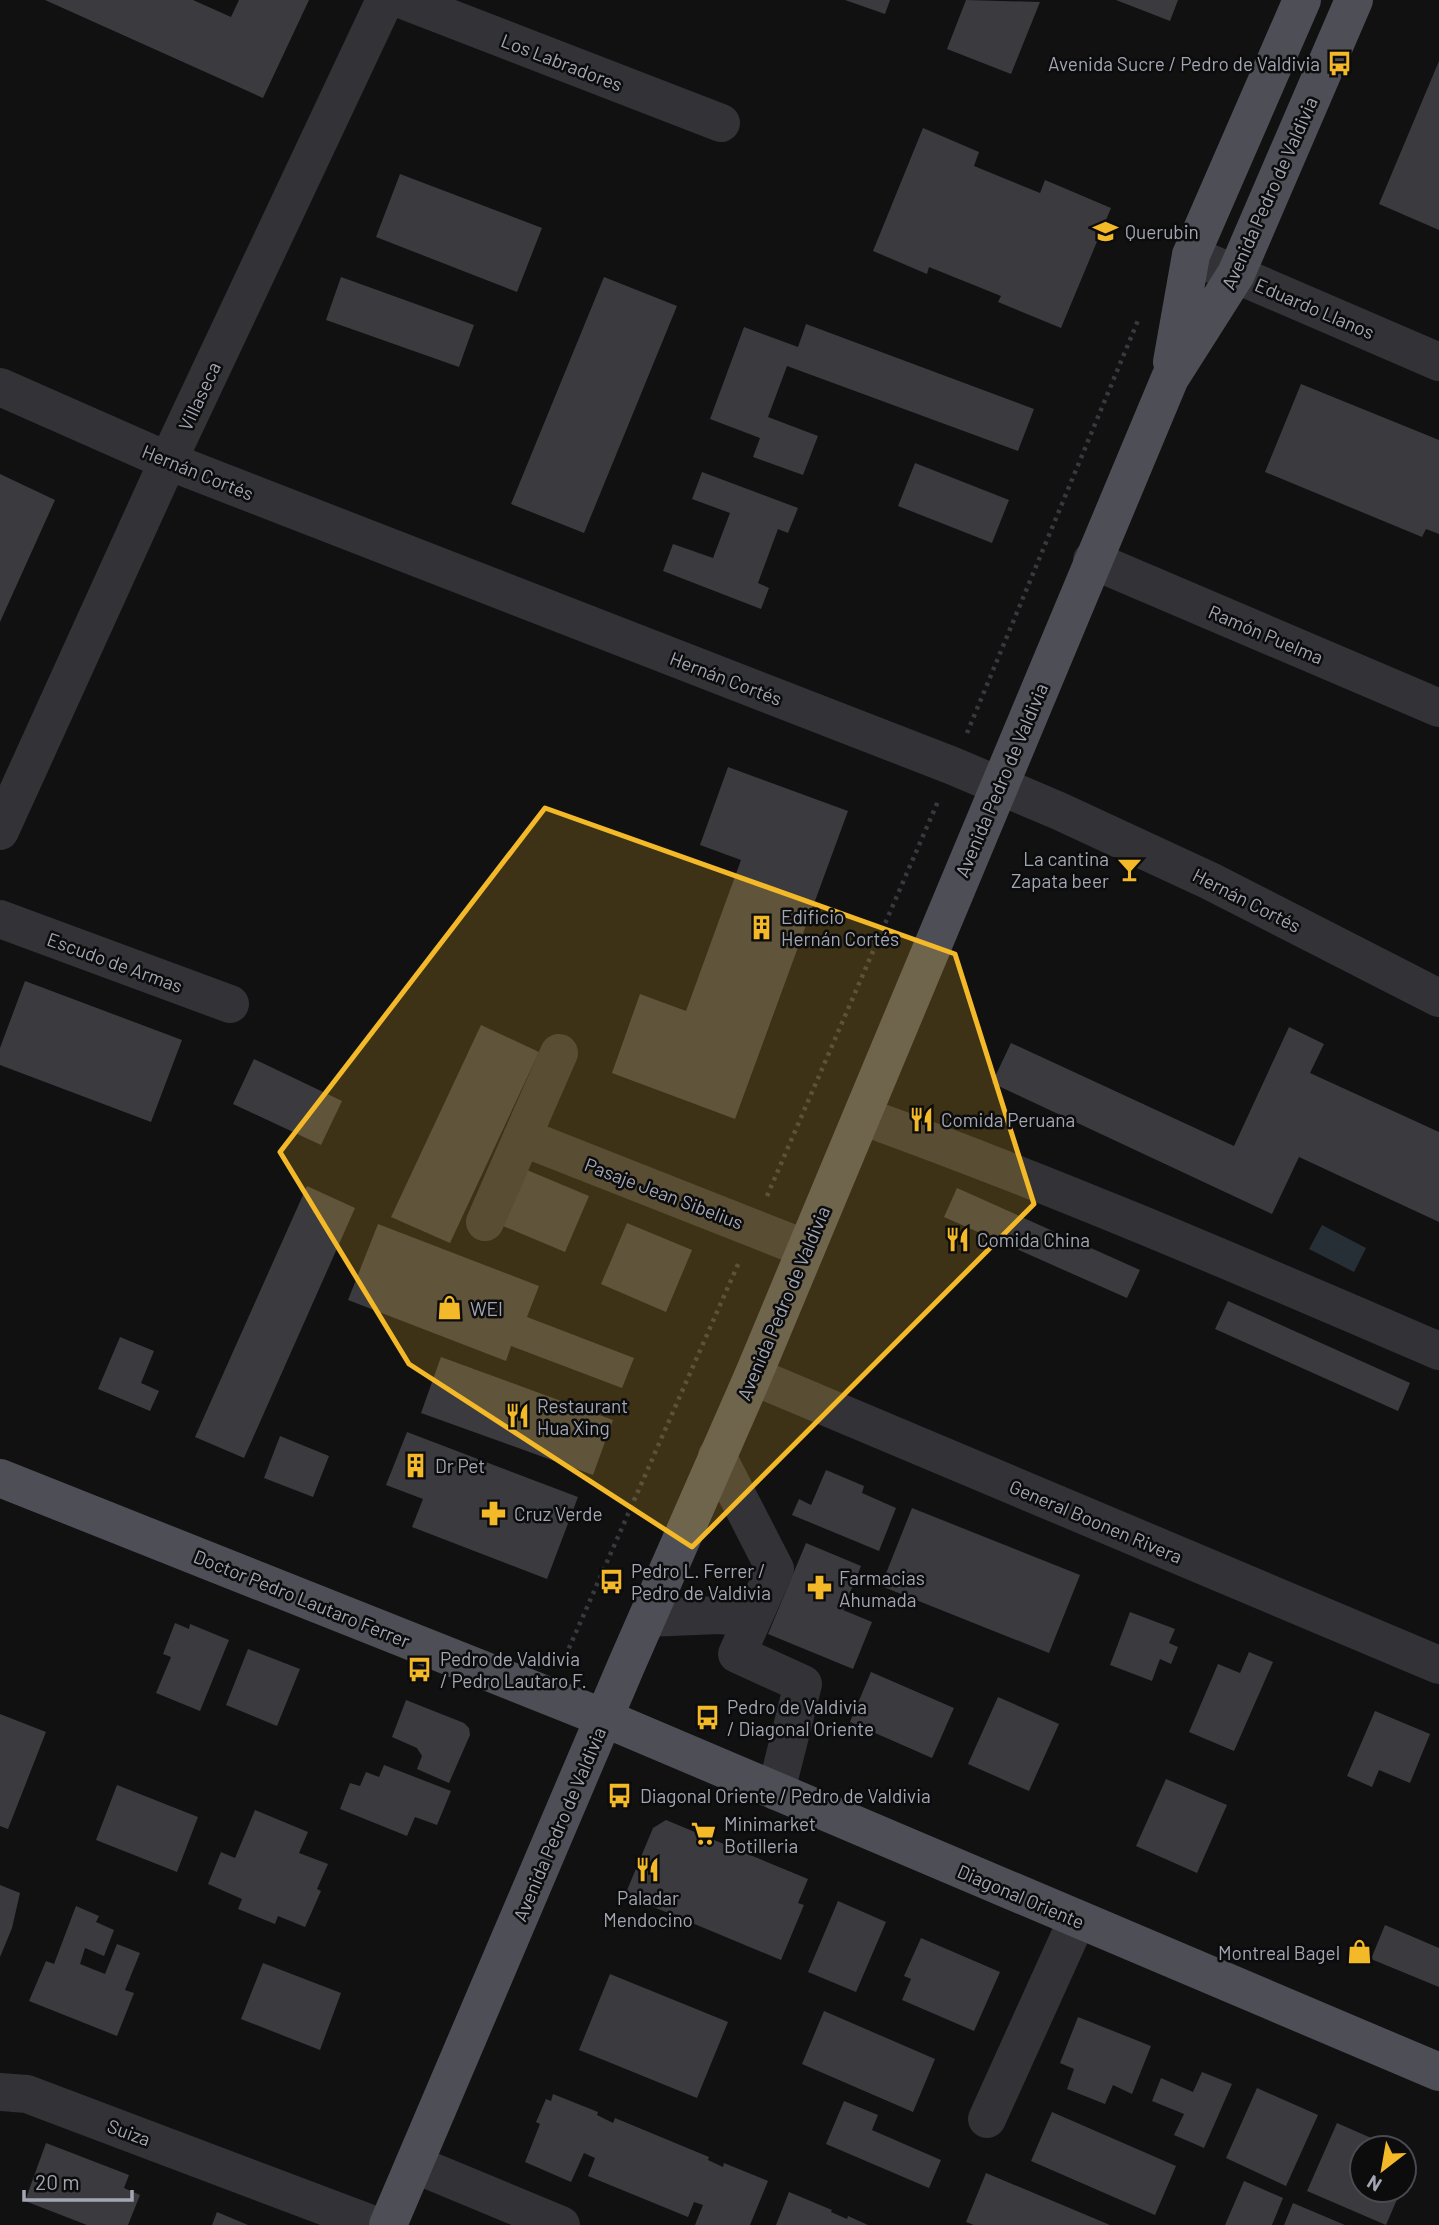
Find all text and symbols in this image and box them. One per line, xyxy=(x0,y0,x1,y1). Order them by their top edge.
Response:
street label: Los Labradores xyxy=(498,28,626,96)
bus stop icon: Avenida Sucre / Pedro de Valdivia xyxy=(1326,49,1354,77)
place label: Avenida Sucre / Pedro de Valdivia xyxy=(1048,52,1320,75)
street label: Avenida Pedro de Valdivia xyxy=(1216,93,1322,293)
school or university icon: Querubin xyxy=(1091,217,1119,245)
place label: Querubin xyxy=(1125,220,1199,243)
street label: Eduardo Llanos xyxy=(1252,272,1378,344)
street label: Villaseca xyxy=(173,358,225,434)
street label: Hernán Cortés xyxy=(139,439,257,505)
street label: Ramón Puelma xyxy=(1205,599,1327,669)
street label: Hernán Cortés xyxy=(667,646,785,710)
street label: Avenida Pedro de Valdivia xyxy=(950,679,1052,881)
place label: La cantina Zapata beer xyxy=(1011,847,1109,892)
bar icon: La cantina Zapata beer xyxy=(1115,855,1143,883)
street label: Hernán Cortés xyxy=(1189,863,1305,937)
place label: Edificio Hernán Cortés xyxy=(781,905,899,950)
building icon: Edificio Hernán Cortés xyxy=(747,913,775,941)
street label: Escudo de Armas xyxy=(44,927,186,997)
restaurant icon: Comida Peruana xyxy=(907,1105,935,1133)
place label: Comida Peruana xyxy=(941,1108,1075,1131)
street label: Pasaje Jean Sibelius xyxy=(581,1152,747,1234)
street label: Avenida Pedro de Valdivia xyxy=(732,1202,834,1404)
restaurant icon: Comida China xyxy=(943,1225,971,1253)
place label: Comida China xyxy=(977,1228,1090,1251)
shop icon: WEI xyxy=(436,1294,464,1322)
place label: WEI xyxy=(470,1297,503,1320)
place label: Restaurant Hua Xing xyxy=(537,1394,628,1439)
restaurant icon: Restaurant Hua Xing xyxy=(503,1402,531,1430)
building icon: Dr Pet xyxy=(401,1451,429,1479)
place label: Dr Pet xyxy=(435,1454,485,1477)
street label: General Boonen Rivera xyxy=(1006,1474,1186,1568)
pharmacy icon: Cruz Verde xyxy=(480,1499,508,1527)
place label: Cruz Verde xyxy=(514,1502,603,1525)
street label: Doctor Pedro Lautaro Ferrer xyxy=(190,1544,414,1652)
place label: Pedro L. Ferrer / Pedro de Valdivia xyxy=(631,1559,771,1604)
place label: Farmacias Ahumada xyxy=(839,1566,925,1611)
bus stop icon: Pedro L. Ferrer / Pedro de Valdivia xyxy=(597,1567,625,1595)
pharmacy icon: Farmacias Ahumada xyxy=(805,1574,833,1602)
place label: Pedro de Valdivia / Pedro Lautaro F. xyxy=(440,1647,587,1692)
bus stop icon: Pedro de Valdivia / Pedro Lautaro F. xyxy=(406,1655,434,1683)
place label: Pedro de Valdivia / Diagonal Oriente xyxy=(727,1695,874,1740)
bus stop icon: Pedro de Valdivia / Diagonal Oriente xyxy=(693,1703,721,1731)
street label: Avenida Pedro de Valdivia xyxy=(508,1723,610,1925)
bus stop icon: Diagonal Oriente / Pedro de Valdivia xyxy=(606,1781,634,1809)
place label: Diagonal Oriente / Pedro de Valdivia xyxy=(640,1784,931,1807)
place label: Minimarket Botilleria xyxy=(724,1812,816,1857)
supermarket icon: Minimarket Botilleria xyxy=(690,1820,718,1848)
restaurant icon: Paladar Mendocino xyxy=(634,1855,662,1883)
street label: Diagonal Oriente xyxy=(954,1859,1088,1933)
place label: Paladar Mendocino xyxy=(603,1886,693,1931)
shop icon: Montreal Bagel xyxy=(1346,1938,1374,1966)
place label: Montreal Bagel xyxy=(1218,1941,1340,1964)
street label: Suiza xyxy=(104,2114,154,2150)
north arrow xyxy=(1348,2134,1418,2204)
scale bar xyxy=(24,2158,133,2202)
text: 20 m xyxy=(35,2169,80,2194)
text: N xyxy=(1363,2171,1385,2197)

